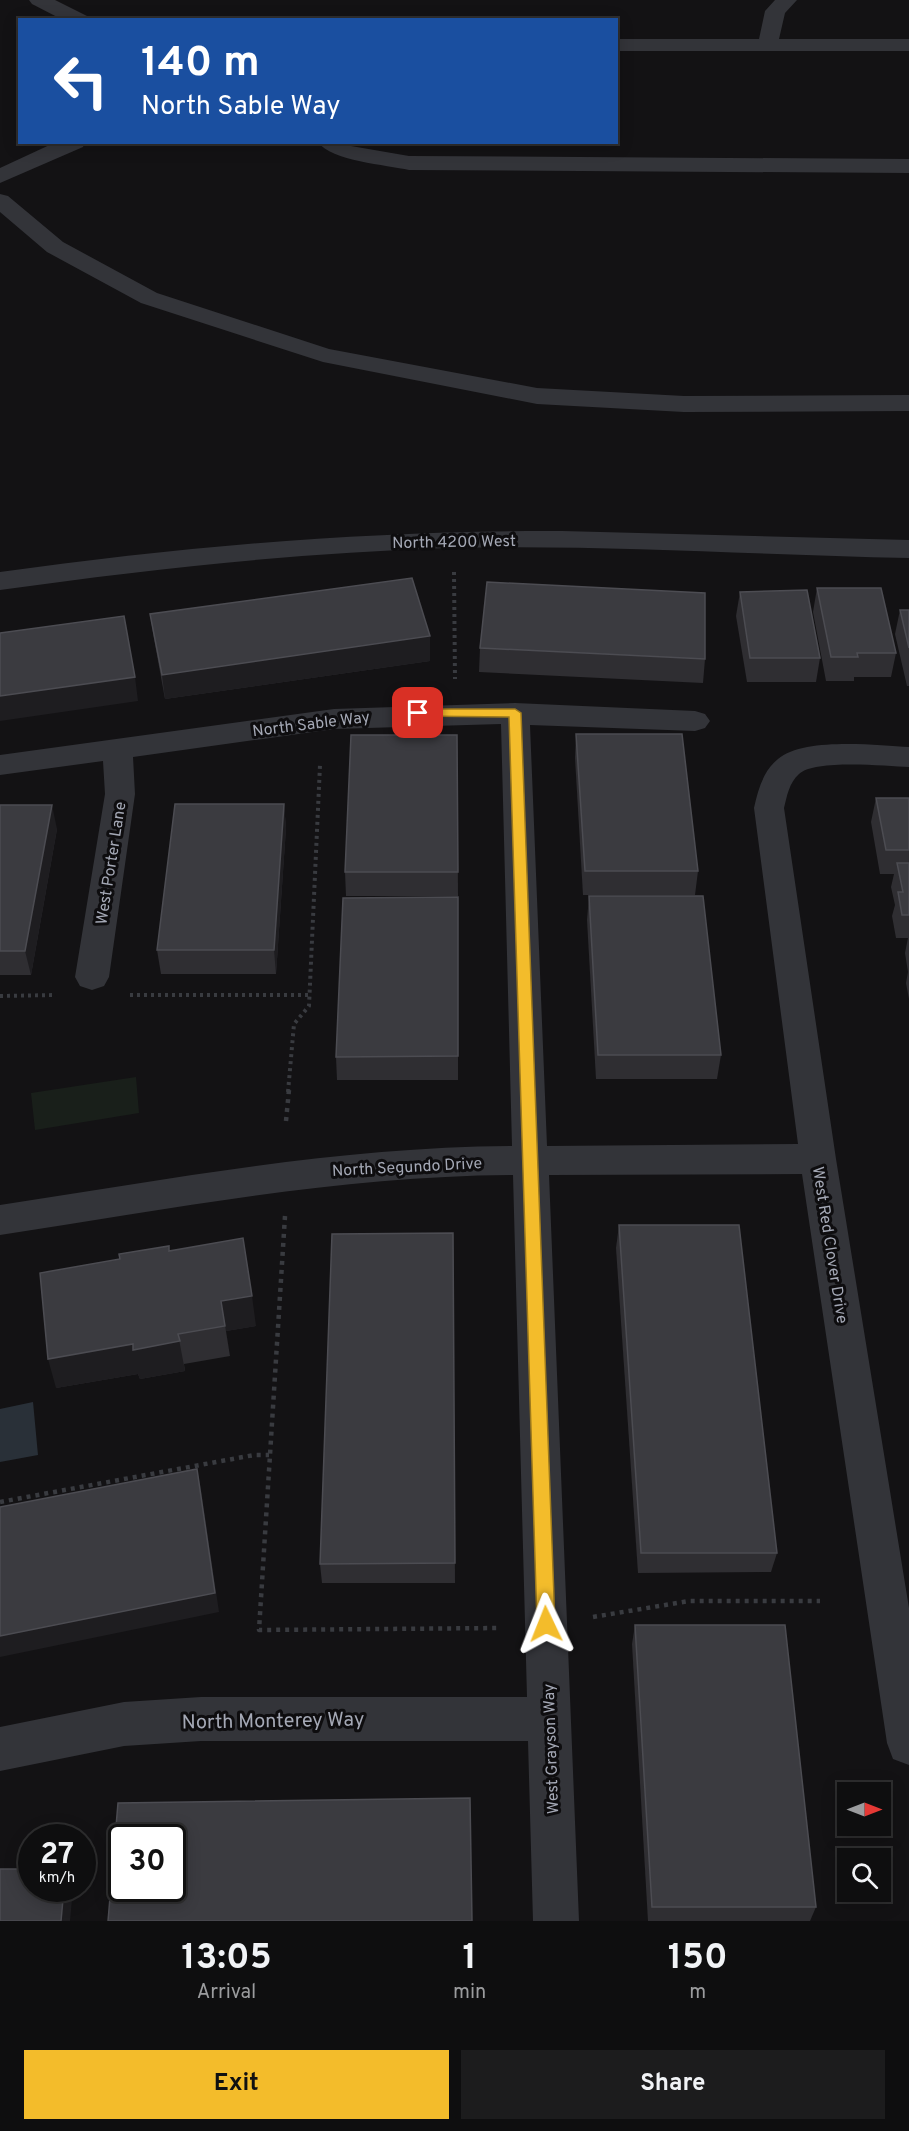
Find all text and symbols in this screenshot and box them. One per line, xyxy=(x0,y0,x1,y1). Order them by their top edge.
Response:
text: 140 m xyxy=(141,38,260,91)
icon: left xyxy=(42,42,120,120)
text: North Sable Way xyxy=(141,90,341,124)
street label: North 4200 West xyxy=(392,532,516,554)
pin xyxy=(392,687,443,738)
icon: arrive xyxy=(401,696,434,729)
street label: North Sable Way xyxy=(251,708,371,742)
street label: West Porter Lane xyxy=(92,800,132,926)
street label: North Segundo Drive xyxy=(332,1154,483,1182)
street label: West Red Clover Drive xyxy=(807,1165,851,1325)
position arrow xyxy=(514,1592,578,1656)
street label: West Grayson Way xyxy=(540,1683,564,1815)
street label: North Monterey Way xyxy=(181,1707,365,1737)
north arrow xyxy=(837,1782,891,1836)
map controls xyxy=(837,1782,891,1902)
speed limit sign: 30 xyxy=(108,1824,186,1902)
text: 27 xyxy=(40,1837,74,1874)
button: search xyxy=(837,1848,891,1902)
text: km/h xyxy=(39,1869,75,1888)
text: 13:05 xyxy=(181,1936,272,1982)
text: 1 xyxy=(463,1936,477,1982)
text: 150 xyxy=(668,1936,728,1982)
text: Arrival xyxy=(197,1980,256,2006)
text: min xyxy=(453,1980,486,2006)
text: m xyxy=(689,1980,706,2006)
button: Exit xyxy=(24,2050,449,2119)
button: Share xyxy=(461,2050,885,2119)

